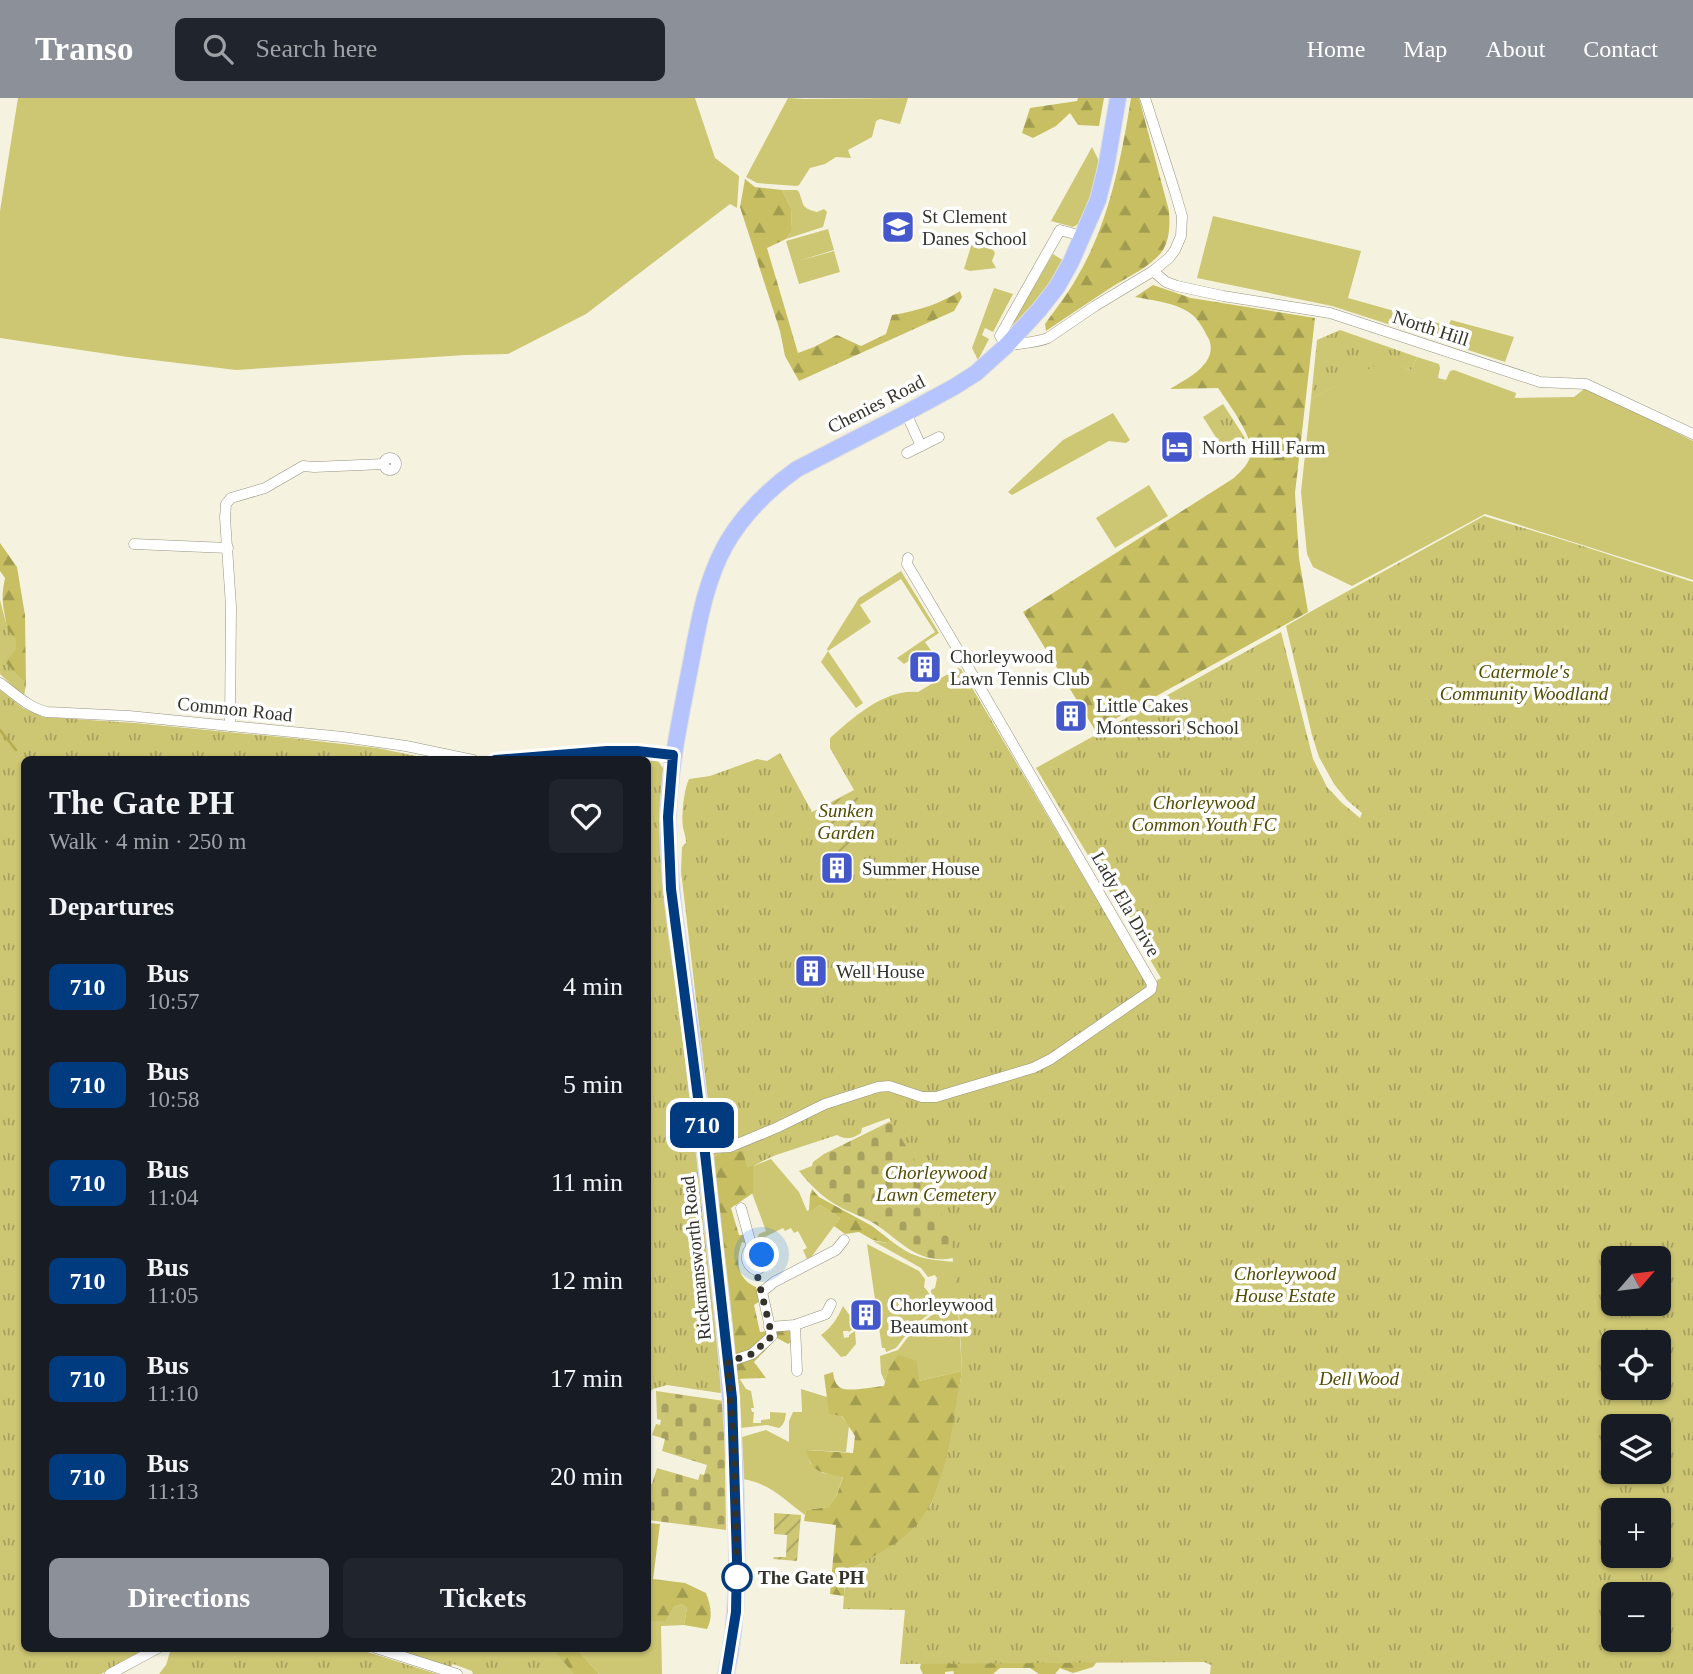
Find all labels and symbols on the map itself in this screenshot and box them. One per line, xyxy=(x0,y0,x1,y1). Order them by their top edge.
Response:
place label: St Clement Danes School xyxy=(922,206,1027,249)
school or university icon: St Clement Danes School xyxy=(879,208,917,246)
street label: North Hill xyxy=(1390,306,1472,350)
street label: Chenies Road xyxy=(824,370,928,437)
hotel icon: North Hill Farm xyxy=(1158,428,1196,466)
place label: North Hill Farm xyxy=(1202,437,1326,458)
place label: Chorleywood Lawn Tennis Club xyxy=(950,646,1090,689)
building icon: Chorleywood Lawn Tennis Club xyxy=(906,648,944,686)
park label: Catermole's Community Woodland xyxy=(1440,661,1609,704)
street label: Common Road xyxy=(176,693,294,726)
place label: Little Cakes Montessori School xyxy=(1096,695,1239,738)
building icon: Little Cakes Montessori School xyxy=(1052,697,1090,735)
park label: Chorleywood Common Youth FC xyxy=(1132,792,1277,835)
park label: Sunken Garden xyxy=(817,800,875,843)
street label: Lady Ela Drive xyxy=(1088,848,1164,960)
building icon: Summer House xyxy=(818,849,856,887)
place label: Summer House xyxy=(862,858,980,879)
building icon: Well House xyxy=(792,952,830,990)
place label: Well House xyxy=(836,961,925,982)
line badge: 710 xyxy=(662,1102,742,1148)
park label: Chorleywood Lawn Cemetery xyxy=(875,1162,996,1205)
street label: Rickmansworth Road xyxy=(677,1174,715,1341)
your location xyxy=(744,1237,779,1272)
north arrow xyxy=(1601,1246,1671,1316)
park label: Chorleywood House Estate xyxy=(1234,1263,1337,1306)
place label: Chorleywood Beaumont xyxy=(890,1294,994,1337)
building icon: Chorleywood Beaumont xyxy=(847,1296,885,1334)
park label: Dell Wood xyxy=(1318,1368,1400,1389)
marker: The Gate PH xyxy=(722,1562,752,1592)
place label: The Gate PH xyxy=(758,1567,865,1588)

